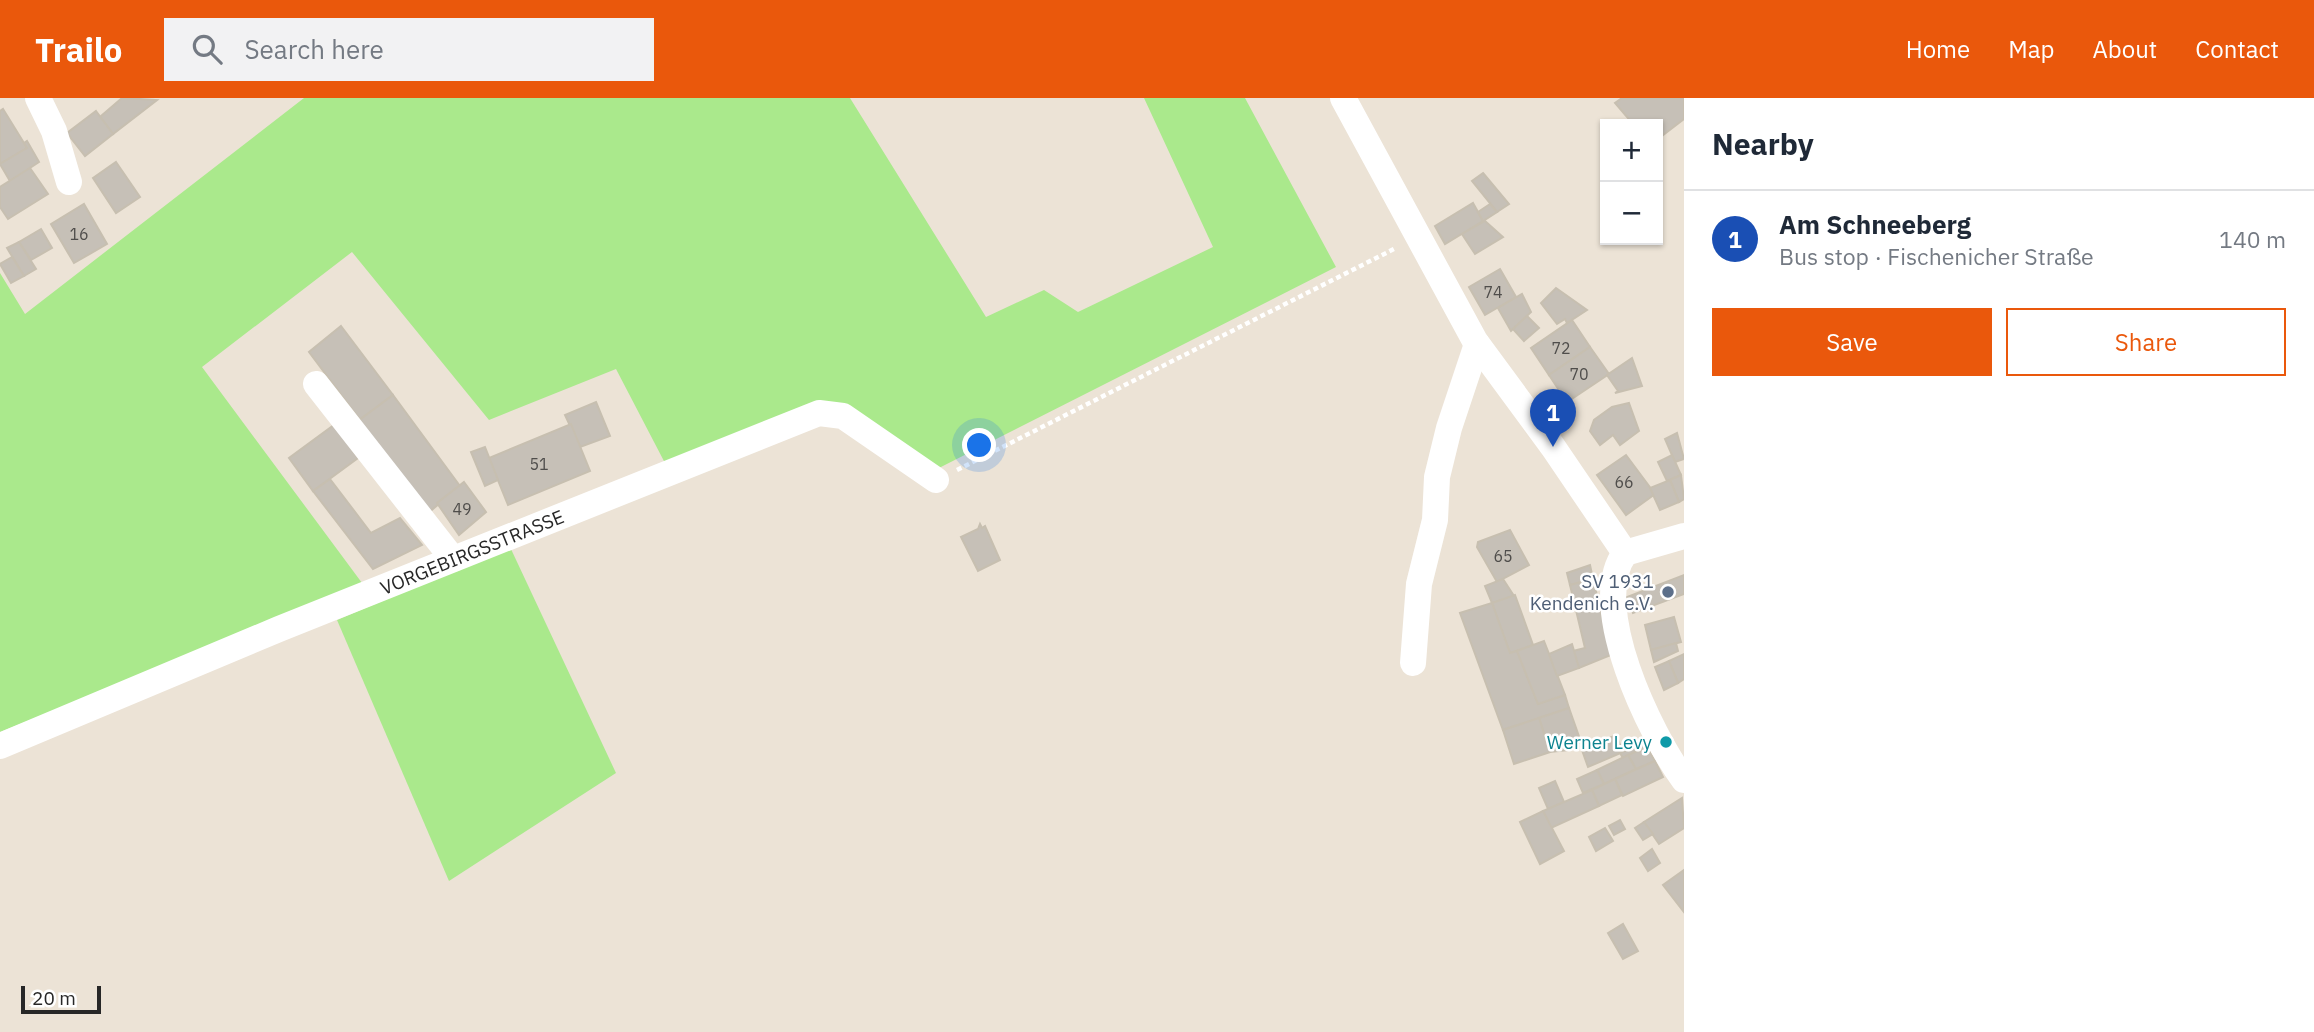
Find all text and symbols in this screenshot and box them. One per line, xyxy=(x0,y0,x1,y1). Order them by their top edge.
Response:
search box xyxy=(164,18,654,81)
text: Trailo xyxy=(35,28,122,71)
icon: search xyxy=(188,30,226,68)
text: Search here xyxy=(244,32,384,66)
text: Home xyxy=(1906,33,1970,65)
text: Map xyxy=(2008,33,2054,65)
text: About xyxy=(2092,33,2157,65)
text: Contact xyxy=(2195,33,2279,65)
map controls xyxy=(1600,119,1663,245)
button: + xyxy=(1600,119,1663,182)
text: Nearby xyxy=(1712,124,1814,163)
button: − xyxy=(1600,182,1663,245)
text: Am Schneeberg xyxy=(1779,207,1971,241)
house number: 16 xyxy=(69,224,89,244)
text: 1 xyxy=(1728,224,1742,254)
text: 140 m xyxy=(2219,224,2286,254)
text: Bus stop · Fischenicher Straße xyxy=(1779,241,2094,271)
house number: 74 xyxy=(1483,282,1503,302)
button: Save xyxy=(1712,308,1992,376)
button: Share xyxy=(2006,308,2286,376)
house number: 72 xyxy=(1551,338,1571,358)
house number: 70 xyxy=(1569,364,1589,384)
pin: 1 xyxy=(1530,389,1576,447)
your location xyxy=(962,428,996,462)
house number: 51 xyxy=(529,454,549,474)
house number: 66 xyxy=(1614,472,1634,492)
house number: 49 xyxy=(452,499,472,519)
street label: VORGEBIRGSSTRASSE xyxy=(377,504,567,600)
house number: 65 xyxy=(1493,546,1513,566)
place label: SV 1931 Kendenich e.V. xyxy=(1530,569,1654,615)
marker: SV 1931 Kendenich e.V. xyxy=(1660,584,1676,600)
place label: Werner Levy xyxy=(1547,730,1653,754)
marker: Werner Levy xyxy=(1658,734,1674,750)
scale bar xyxy=(21,983,102,1015)
text: 20 m xyxy=(32,986,76,1010)

